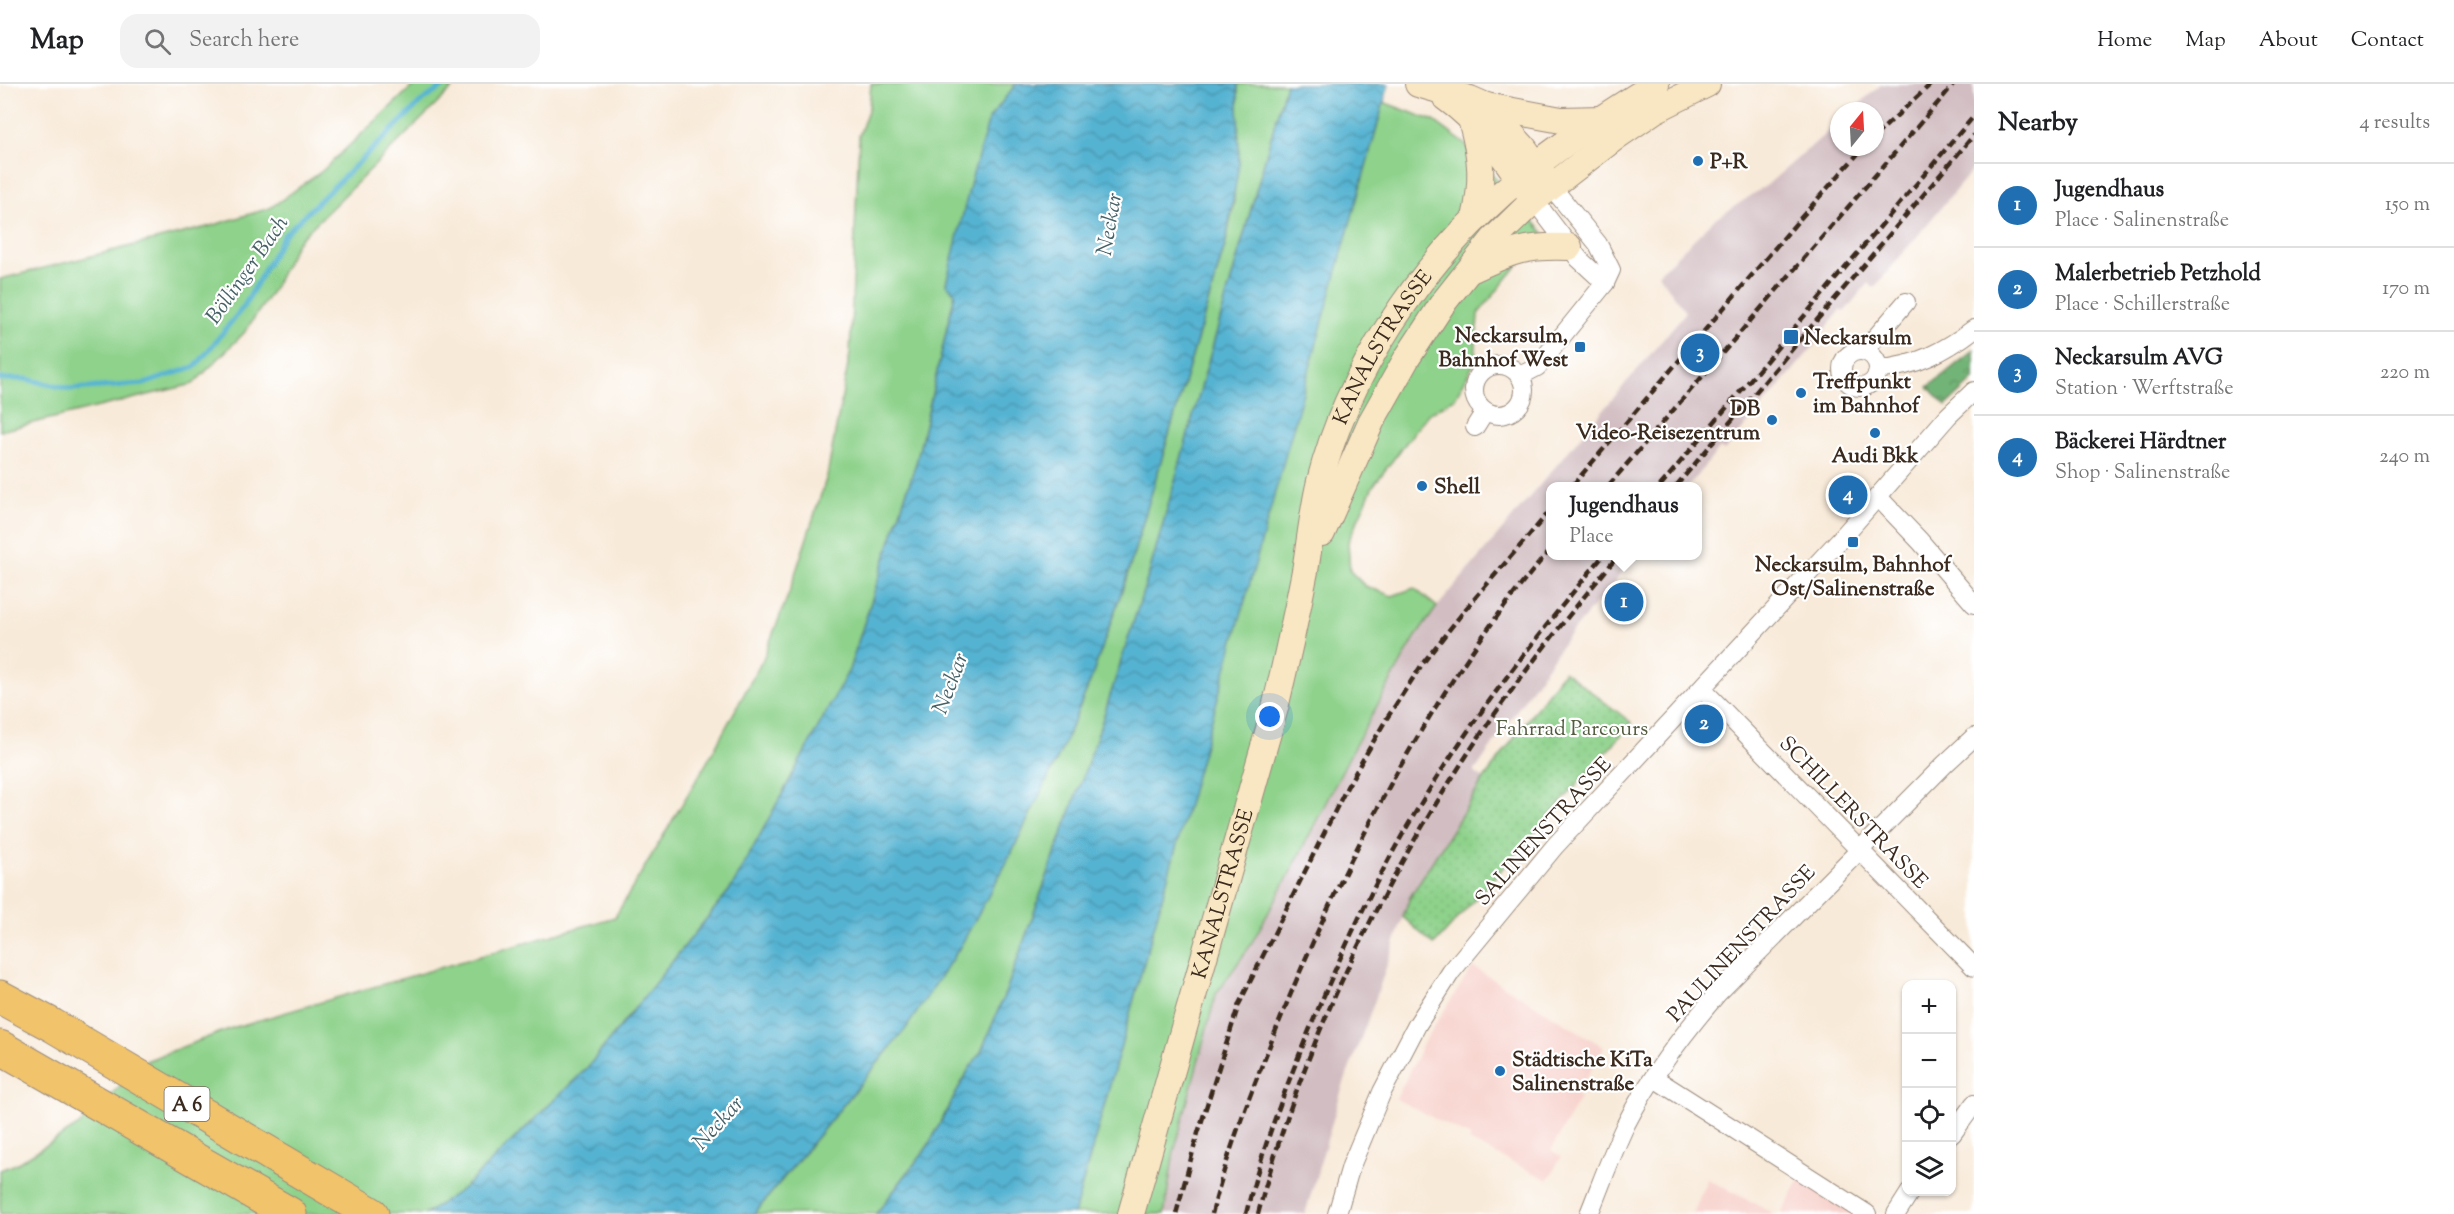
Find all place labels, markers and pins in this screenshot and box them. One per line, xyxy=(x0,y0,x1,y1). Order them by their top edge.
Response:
place label: P+R xyxy=(1710,148,1749,178)
marker: P+R xyxy=(1691,154,1705,168)
place label: Neckarsulm, Bahnhof West xyxy=(1439,322,1569,376)
place label: Neckarsulm xyxy=(1804,324,1913,354)
marker: Neckarsulm xyxy=(1782,328,1800,346)
pin: 3 xyxy=(1680,330,1720,376)
marker: Neckarsulm, Bahnhof West xyxy=(1573,340,1587,354)
place label: Treffpunkt im Bahnhof xyxy=(1813,368,1921,422)
marker: Treffpunkt im Bahnhof xyxy=(1794,386,1808,400)
place label: DB Video-Reisezentrum xyxy=(1576,395,1761,449)
marker: DB Video-Reisezentrum xyxy=(1765,413,1779,427)
marker: Audi Bkk xyxy=(1868,426,1882,440)
place label: Audi Bkk xyxy=(1832,442,1919,472)
pin: 4 xyxy=(1828,472,1868,518)
place label: Shell xyxy=(1434,473,1480,503)
marker: Shell xyxy=(1415,479,1429,493)
marker: Neckarsulm, Bahnhof Ost/Salinenstraße xyxy=(1846,535,1860,549)
place label: Neckarsulm, Bahnhof Ost/Salinenstraße xyxy=(1755,551,1953,605)
pin: 1 xyxy=(1604,580,1644,624)
pin: 2 xyxy=(1684,702,1724,746)
place label: Städtische KiTa Salinenstraße xyxy=(1512,1046,1653,1100)
marker: Städtische KiTa Salinenstraße xyxy=(1493,1064,1507,1078)

